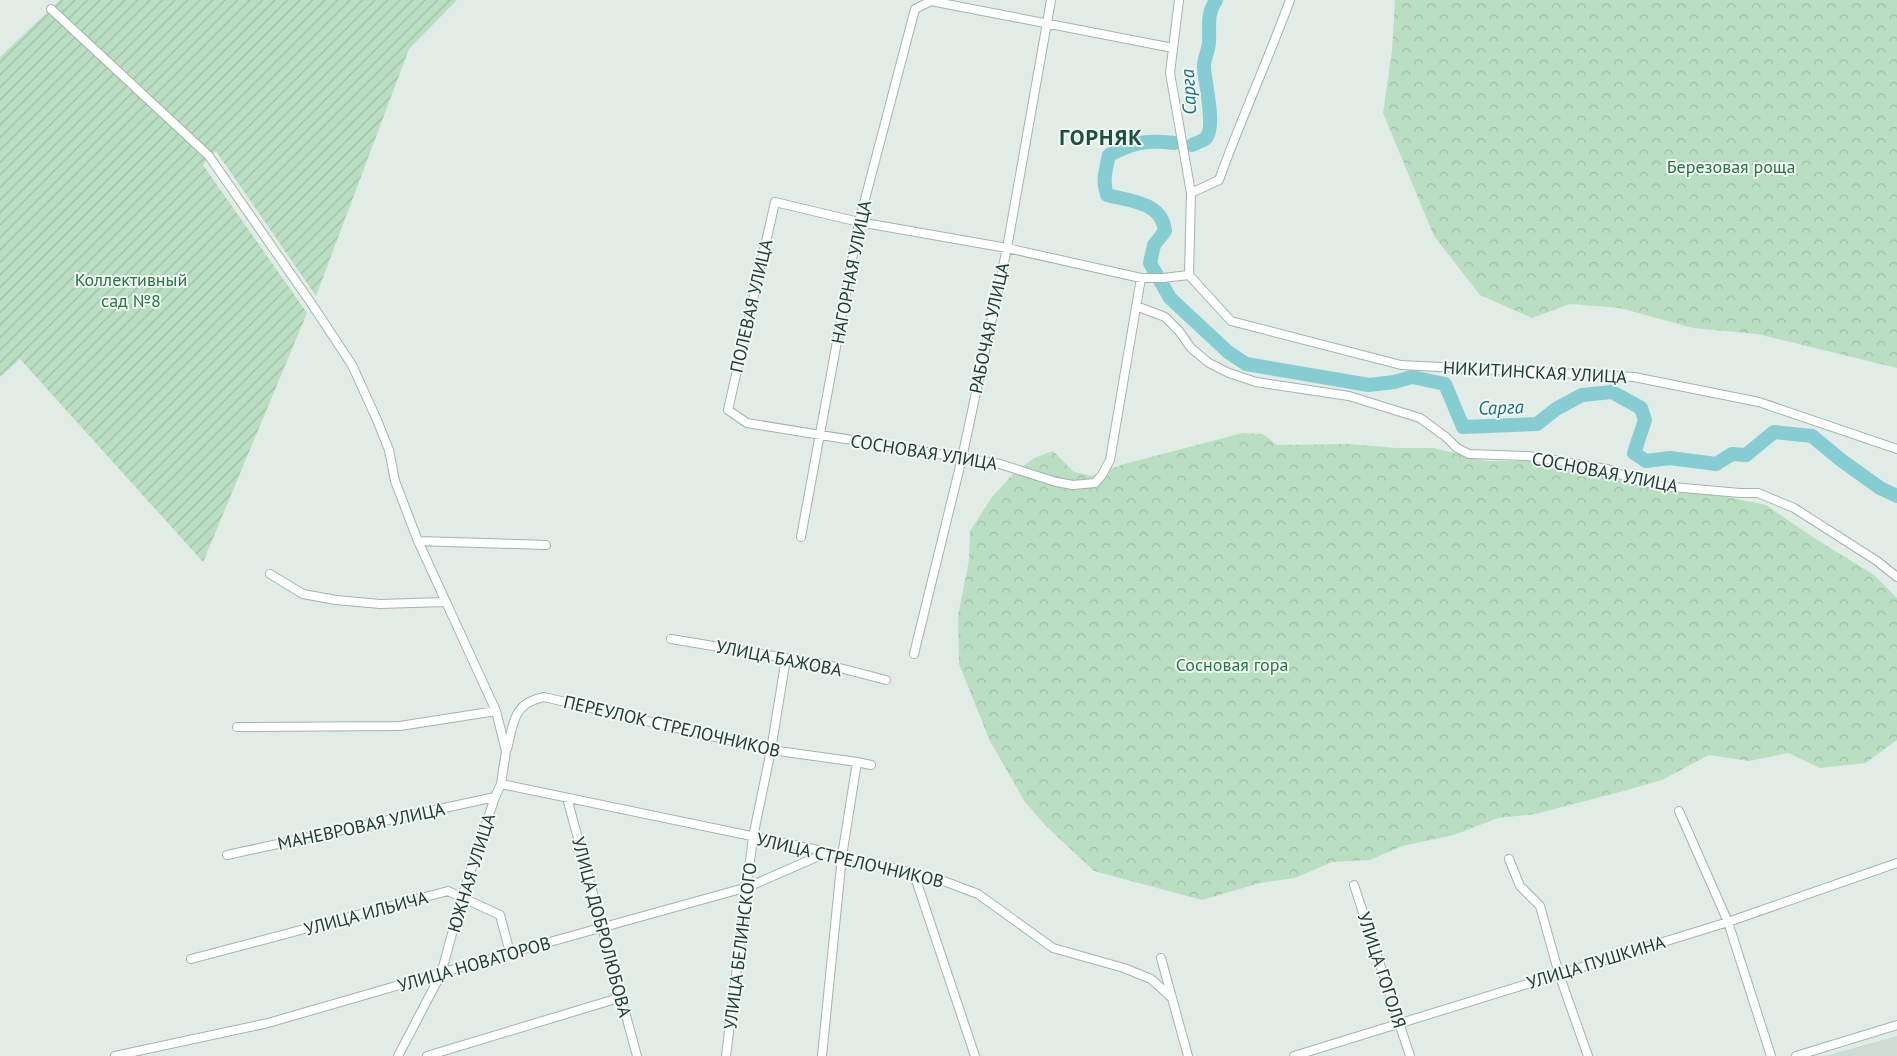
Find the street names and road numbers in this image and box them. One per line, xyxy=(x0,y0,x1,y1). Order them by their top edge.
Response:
street label: НАГОРНАЯ УЛИЦА xyxy=(826,198,876,346)
street label: ПОЛЕВАЯ УЛИЦА xyxy=(724,237,778,375)
street label: РАБОЧАЯ УЛИЦА xyxy=(964,260,1014,396)
street label: НИКИТИНСКАЯ УЛИЦА xyxy=(1442,356,1628,388)
street label: СОСНОВАЯ УЛИЦА xyxy=(849,429,999,475)
street label: СОСНОВАЯ УЛИЦА xyxy=(1530,447,1680,498)
street label: УЛИЦА БАЖОВА xyxy=(714,635,844,682)
street label: ПЕРЕУЛОК СТРЕЛОЧНИКОВ xyxy=(561,690,783,762)
street label: МАНЕВРОВАЯ УЛИЦА xyxy=(275,797,447,855)
street label: ЮЖНАЯ УЛИЦА xyxy=(442,810,500,935)
street label: УЛИЦА СТРЕЛОЧНИКОВ xyxy=(754,827,946,893)
street label: УЛИЦА ДОБРОЛЮБОВА xyxy=(567,834,637,1020)
street label: УЛИЦА БЕЛИНСКОГО xyxy=(718,861,762,1031)
street label: УЛИЦА ИЛЬИЧА xyxy=(302,885,431,941)
street label: УЛИЦА ГОГОЛЯ xyxy=(1352,909,1412,1031)
street label: УЛИЦА ПУШКИНА xyxy=(1524,930,1668,994)
street label: УЛИЦА НОВАТОРОВ xyxy=(395,931,553,997)

